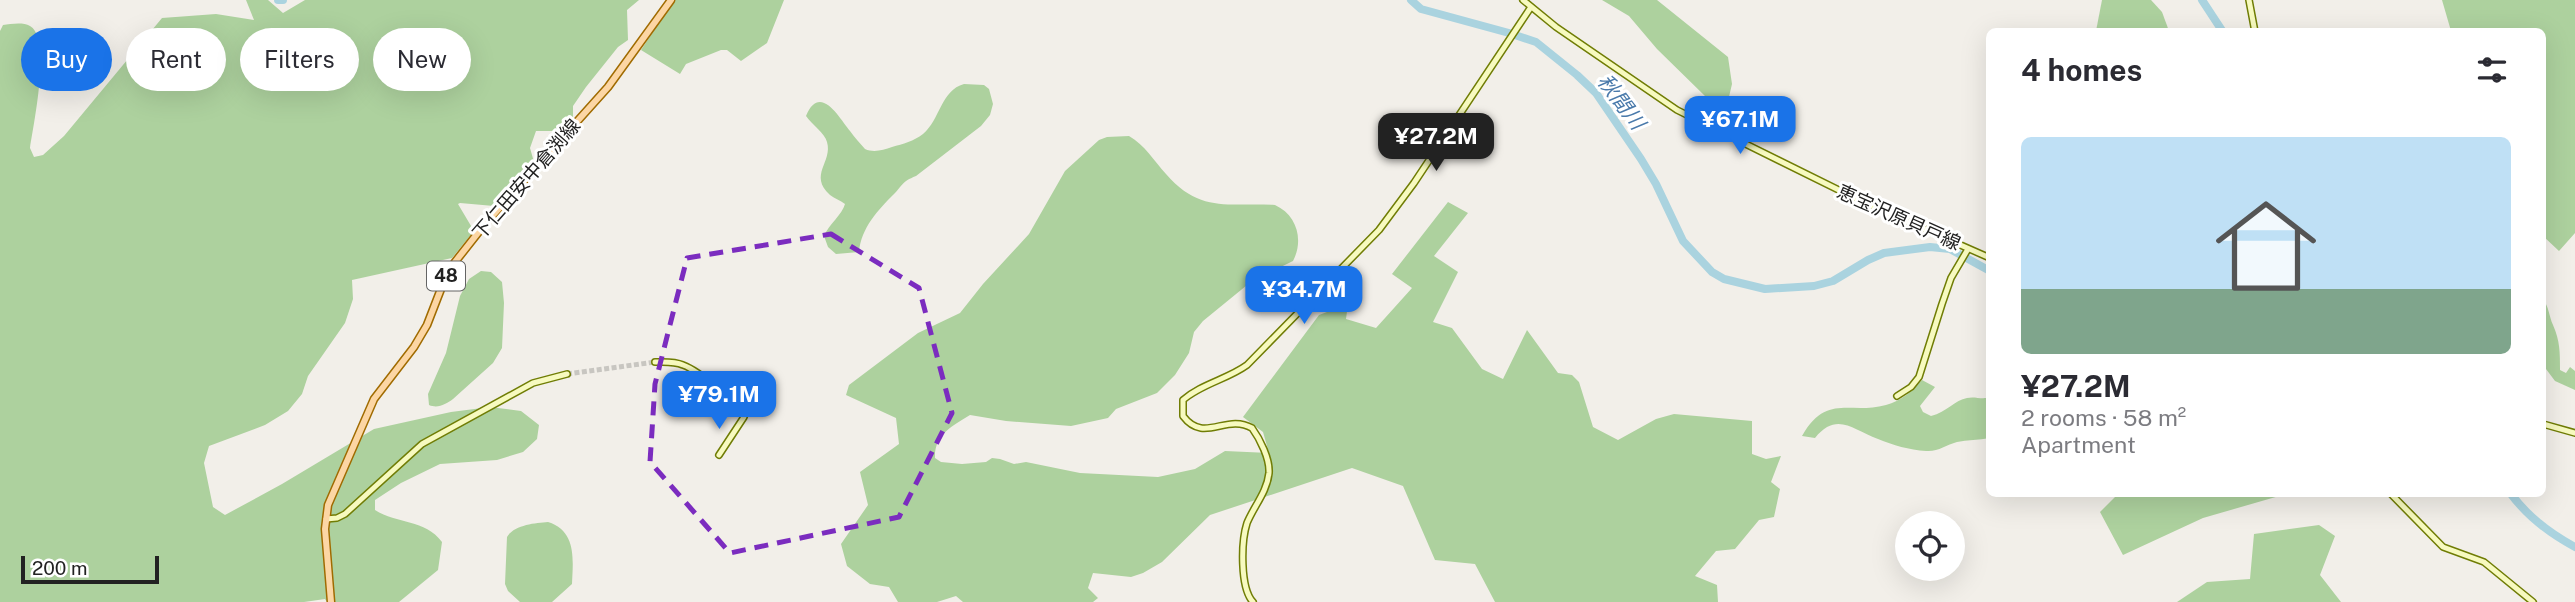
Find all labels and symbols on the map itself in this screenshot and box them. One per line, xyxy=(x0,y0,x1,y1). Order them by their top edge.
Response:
water label: 秋間川 xyxy=(1592,69,1652,136)
pin: ¥67.1M xyxy=(1683,96,1797,156)
street label: 下仁田安中倉渕線 xyxy=(468,114,584,244)
pin: ¥27.2M xyxy=(1379,114,1493,173)
street label: 恵宝沢原貝戸線 xyxy=(1834,180,1964,254)
road number: 48 xyxy=(427,262,465,290)
pin: ¥34.7M xyxy=(1247,266,1361,326)
pin: ¥79.1M xyxy=(662,372,776,431)
scale bar xyxy=(21,553,159,585)

